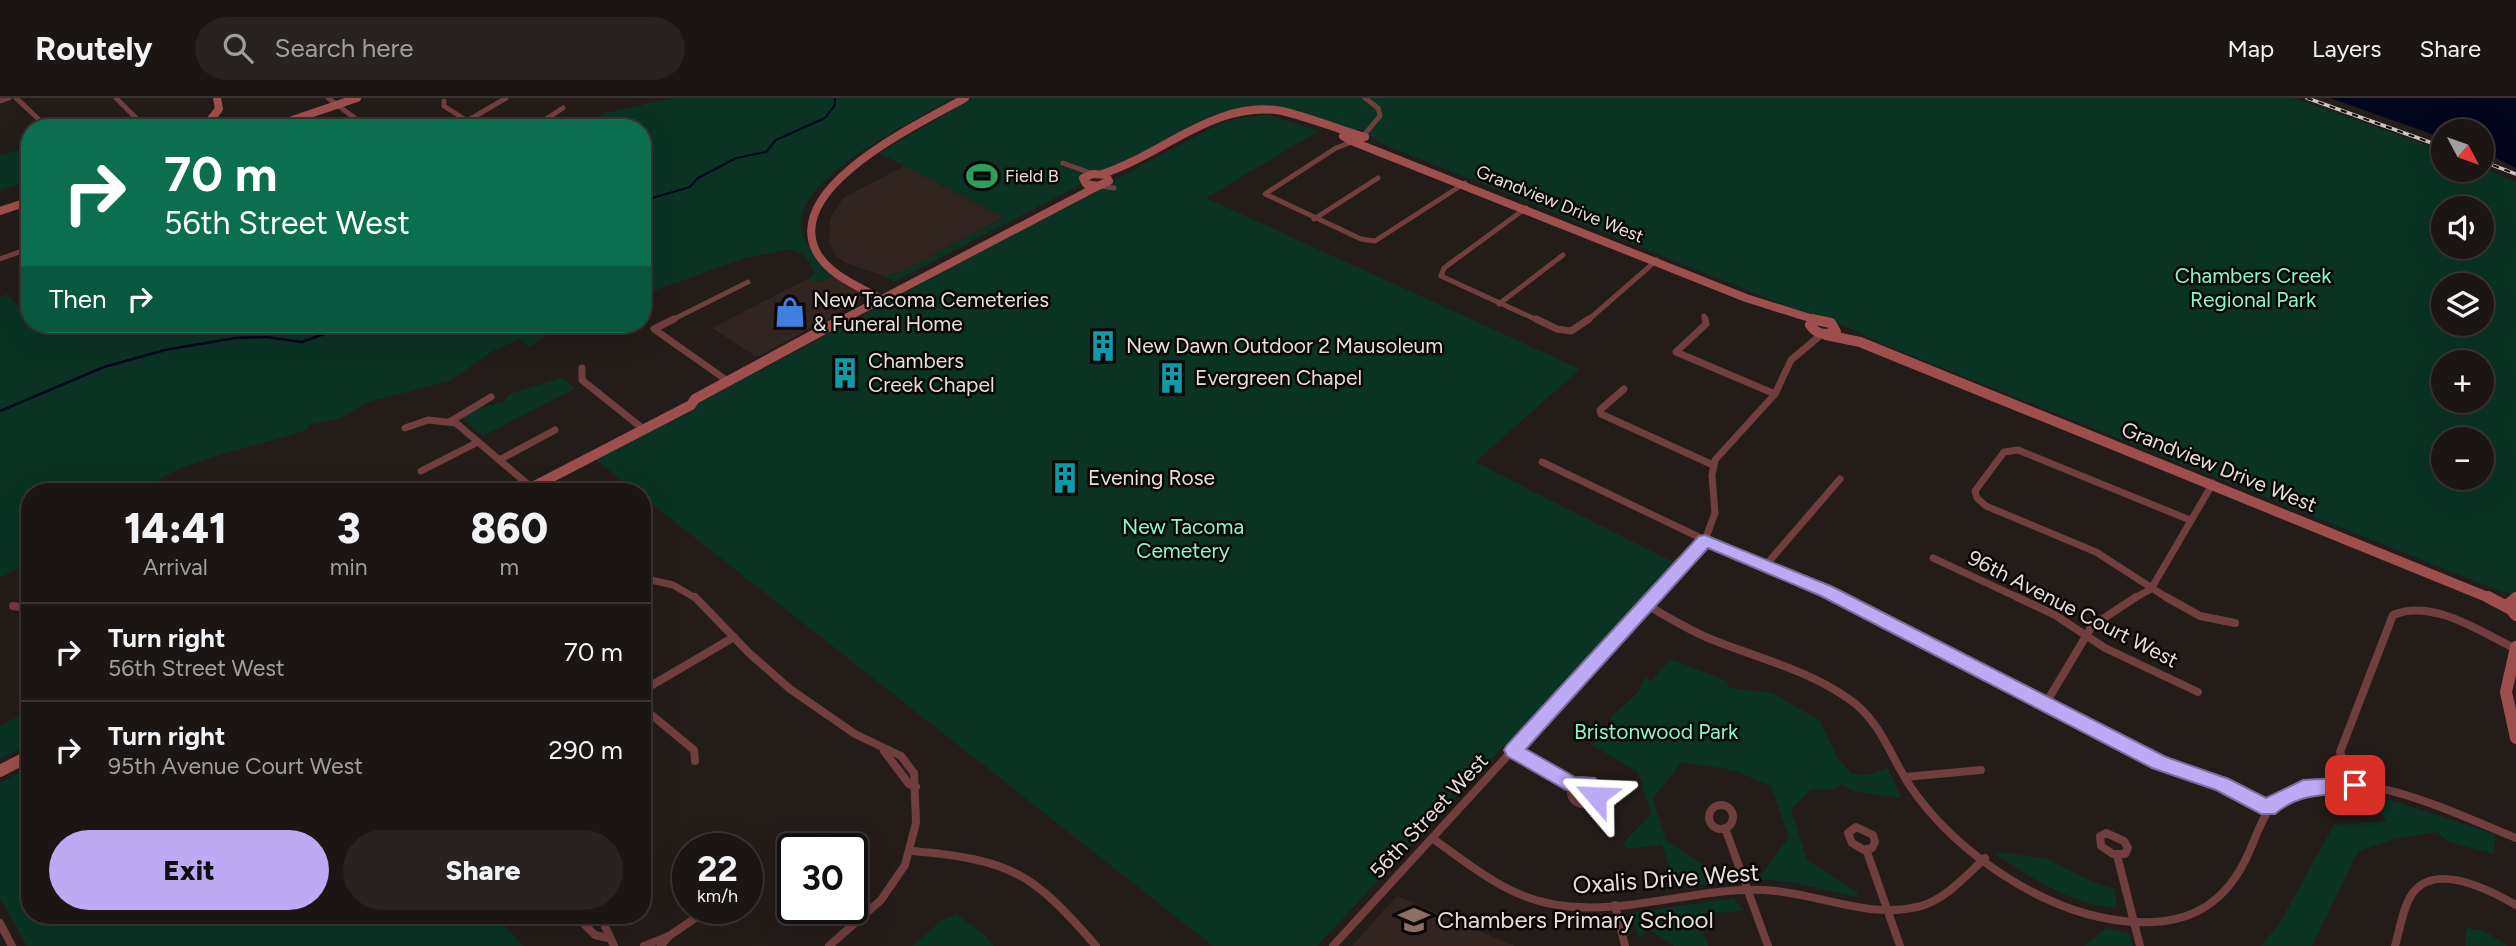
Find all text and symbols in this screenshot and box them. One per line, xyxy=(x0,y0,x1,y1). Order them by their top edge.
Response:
search box xyxy=(195,17,685,80)
text: Routely xyxy=(35,29,153,68)
icon: search xyxy=(219,29,257,67)
text: Search here xyxy=(275,32,414,64)
text: Map xyxy=(2227,34,2274,63)
text: Layers xyxy=(2312,34,2381,63)
text: Share xyxy=(2419,34,2481,63)
north arrow xyxy=(2431,119,2494,182)
map controls xyxy=(2431,119,2494,490)
text: 70 m xyxy=(164,144,277,203)
icon: right xyxy=(49,147,140,238)
sports icon: Field B xyxy=(965,159,999,193)
street label: Grandview Drive West xyxy=(1473,160,1647,248)
place label: Field B xyxy=(1005,165,1059,187)
button: sound xyxy=(2431,196,2494,259)
text: 56th Street West xyxy=(164,204,410,242)
park label: Chambers Creek Regional Park xyxy=(2175,263,2332,312)
button: layers xyxy=(2431,273,2494,336)
icon: right xyxy=(121,280,159,318)
text: Then xyxy=(49,283,107,315)
place label: New Tacoma Cemeteries & Funeral Home xyxy=(813,287,1049,336)
shop icon: New Tacoma Cemeteries & Funeral Home xyxy=(773,295,807,329)
building icon: New Dawn Outdoor 2 Mausoleum xyxy=(1086,329,1120,363)
place label: New Dawn Outdoor 2 Mausoleum xyxy=(1126,333,1443,358)
place label: Chambers Creek Chapel xyxy=(868,348,995,397)
button: + xyxy=(2431,350,2494,413)
building icon: Chambers Creek Chapel xyxy=(828,356,862,390)
building icon: Evergreen Chapel xyxy=(1155,361,1189,395)
place label: Evergreen Chapel xyxy=(1195,365,1362,390)
street label: Grandview Drive West xyxy=(2118,416,2321,517)
button: − xyxy=(2431,427,2494,490)
building icon: Evening Rose xyxy=(1048,461,1082,495)
place label: Evening Rose xyxy=(1088,465,1215,490)
text: 14:41 xyxy=(124,503,227,554)
text: 3 xyxy=(337,503,360,554)
text: 860 xyxy=(470,503,548,554)
park label: New Tacoma Cemetery xyxy=(1122,514,1244,563)
street label: 96th Avenue Court West xyxy=(1964,545,2183,673)
text: Arrival xyxy=(143,553,208,581)
text: min xyxy=(330,553,368,581)
text: m xyxy=(500,553,519,581)
text: Turn right xyxy=(108,622,225,654)
icon: right xyxy=(49,633,87,671)
text: 70 m xyxy=(564,636,623,668)
text: 56th Street West xyxy=(108,654,285,682)
park label: Bristonwood Park xyxy=(1574,719,1739,744)
text: Turn right xyxy=(108,720,225,752)
icon: right xyxy=(49,731,87,769)
text: 290 m xyxy=(549,734,623,766)
street label: 56th Street West xyxy=(1364,748,1493,883)
text: 95th Avenue Court West xyxy=(108,752,363,780)
pin xyxy=(2325,755,2385,815)
position arrow xyxy=(1559,759,1633,833)
icon: arrive xyxy=(2336,766,2374,804)
button: Exit xyxy=(49,830,329,910)
button: Share xyxy=(343,830,623,910)
speed limit sign: 30 xyxy=(777,833,868,924)
text: 22 xyxy=(697,848,738,890)
street label: Oxalis Drive West xyxy=(1572,858,1760,899)
text: km/h xyxy=(697,885,738,907)
school or university icon: Chambers Primary School xyxy=(1397,903,1431,937)
place label: Chambers Primary School xyxy=(1437,905,1714,934)

